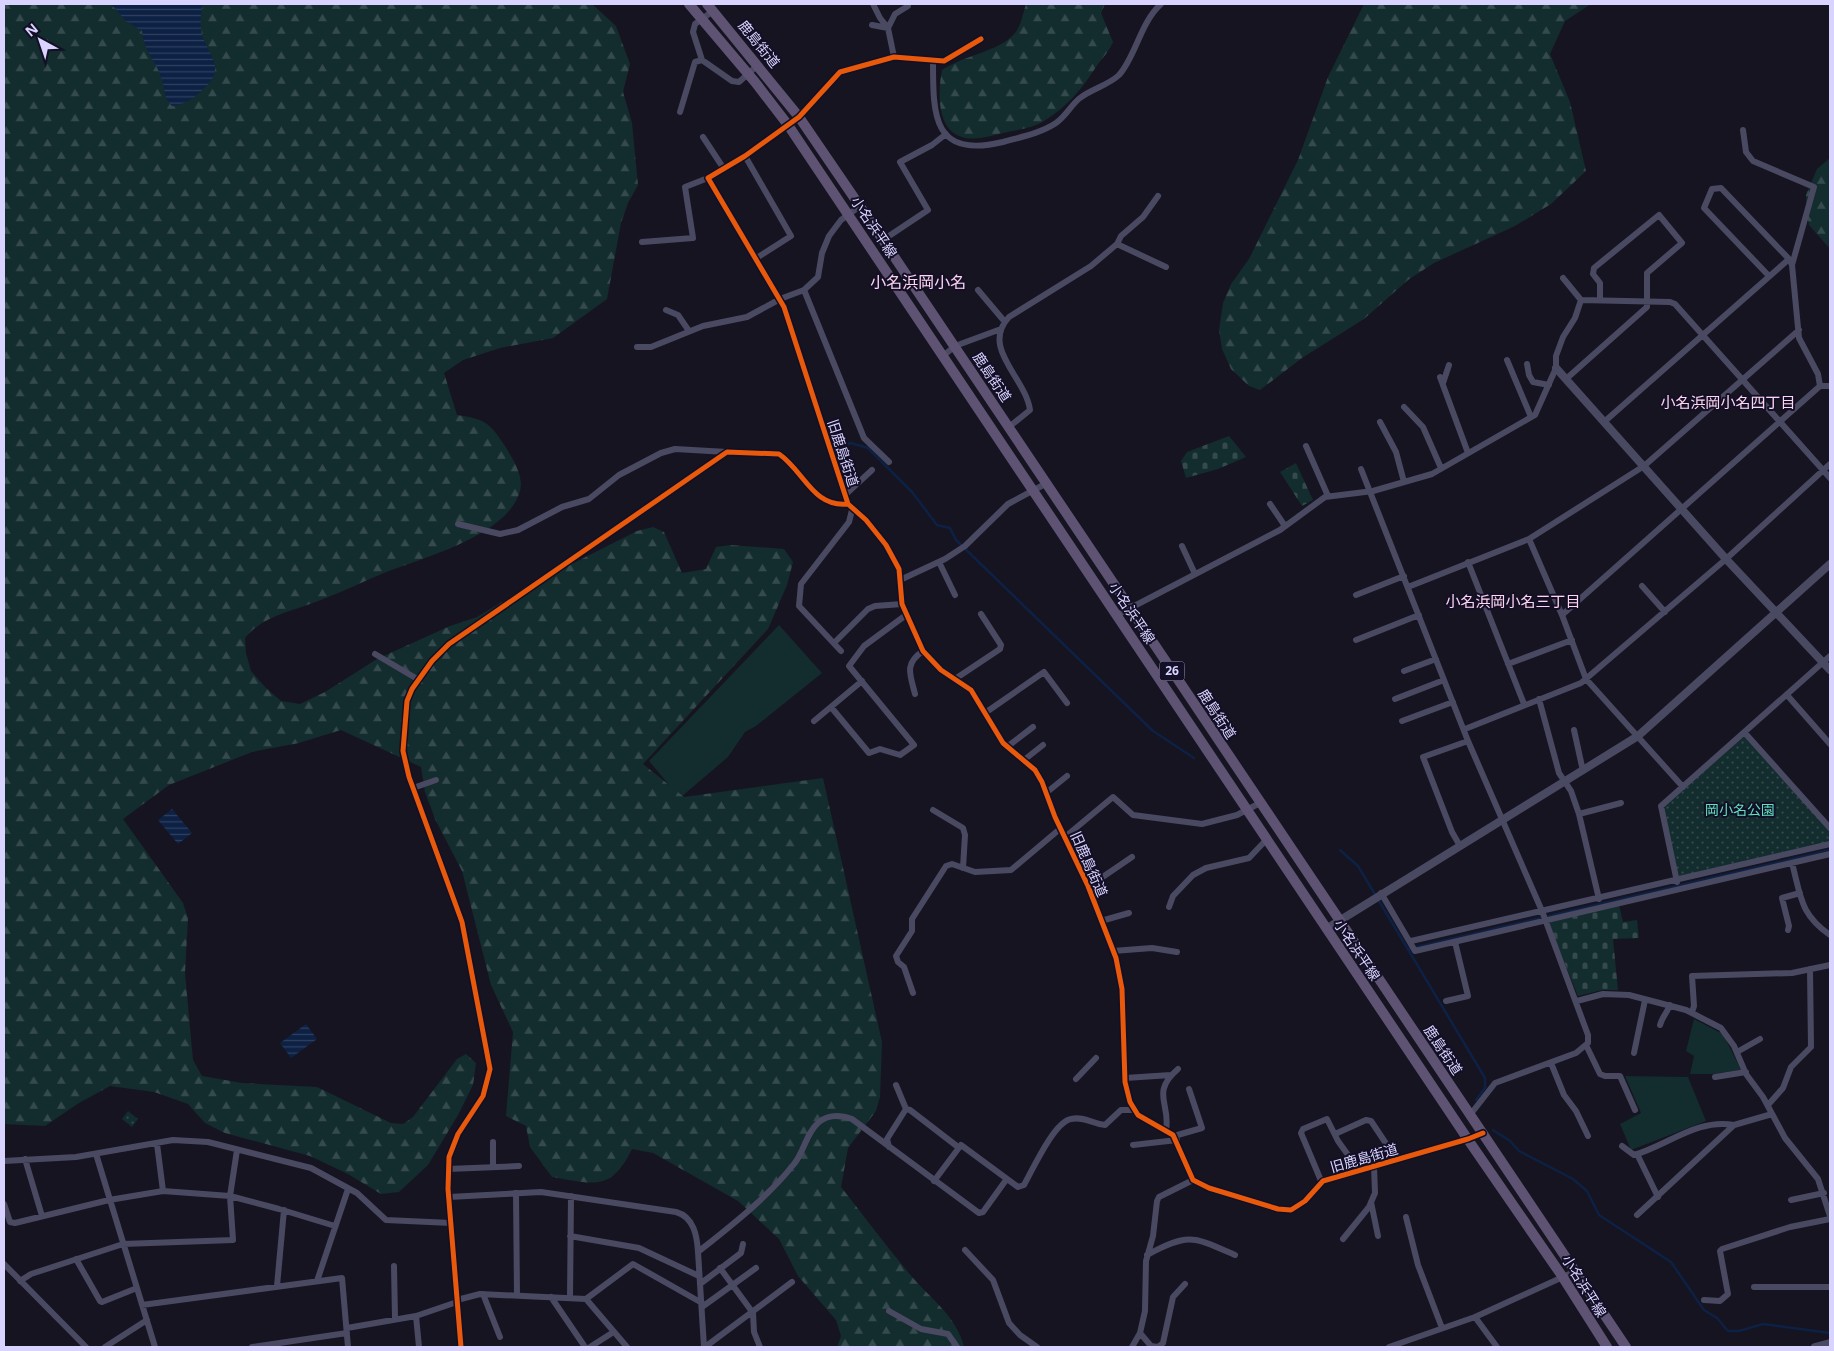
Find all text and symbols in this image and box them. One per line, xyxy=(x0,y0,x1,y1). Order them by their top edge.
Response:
north arrow xyxy=(15,15,65,65)
street label: 鹿島街道 xyxy=(734,16,784,71)
text: N xyxy=(21,19,42,41)
street label: 小名浜平線 xyxy=(847,192,902,261)
district label: 小名浜岡小名 xyxy=(870,271,966,293)
street label: 鹿島街道 xyxy=(969,348,1016,405)
district label: 小名浜岡小名四丁目 xyxy=(1660,392,1796,412)
street label: 旧鹿島街道 xyxy=(824,417,863,489)
street label: 小名浜平線 xyxy=(1105,578,1160,647)
district label: 小名浜岡小名三丁目 xyxy=(1445,591,1581,611)
road number: 26 xyxy=(1160,661,1184,680)
street label: 鹿島街道 xyxy=(1194,685,1241,742)
park label: 岡小名公園 xyxy=(1705,800,1775,819)
street label: 旧鹿島街道 xyxy=(1067,828,1112,900)
street label: 小名浜平線 xyxy=(1330,915,1385,984)
street label: 鹿島街道 xyxy=(1420,1021,1467,1078)
street label: 旧鹿島街道 xyxy=(1328,1139,1400,1176)
street label: 小名浜平線 xyxy=(1558,1251,1611,1320)

